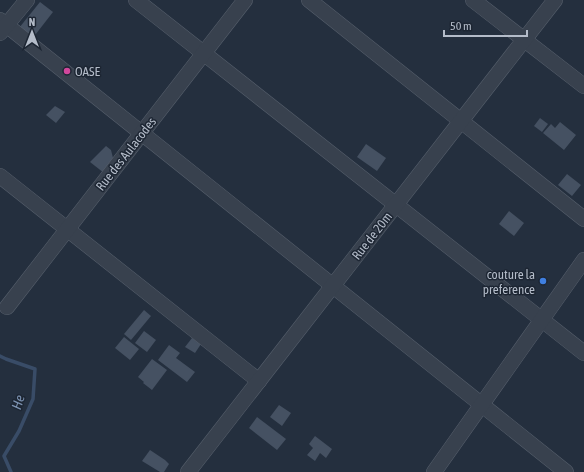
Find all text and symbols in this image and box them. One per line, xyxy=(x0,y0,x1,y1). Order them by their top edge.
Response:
north arrow xyxy=(12,12,52,52)
scale bar xyxy=(444,12,527,38)
text: N xyxy=(29,16,35,28)
text: 50 m xyxy=(450,19,472,33)
place label: OASE xyxy=(75,64,100,79)
marker: OASE xyxy=(62,66,72,76)
street label: Rue des Aulacodes xyxy=(93,114,159,194)
street label: Rue de 20m xyxy=(349,209,395,263)
place label: couture la preference xyxy=(483,267,535,297)
marker: couture la preference xyxy=(538,276,548,286)
water label: He xyxy=(8,393,28,411)

